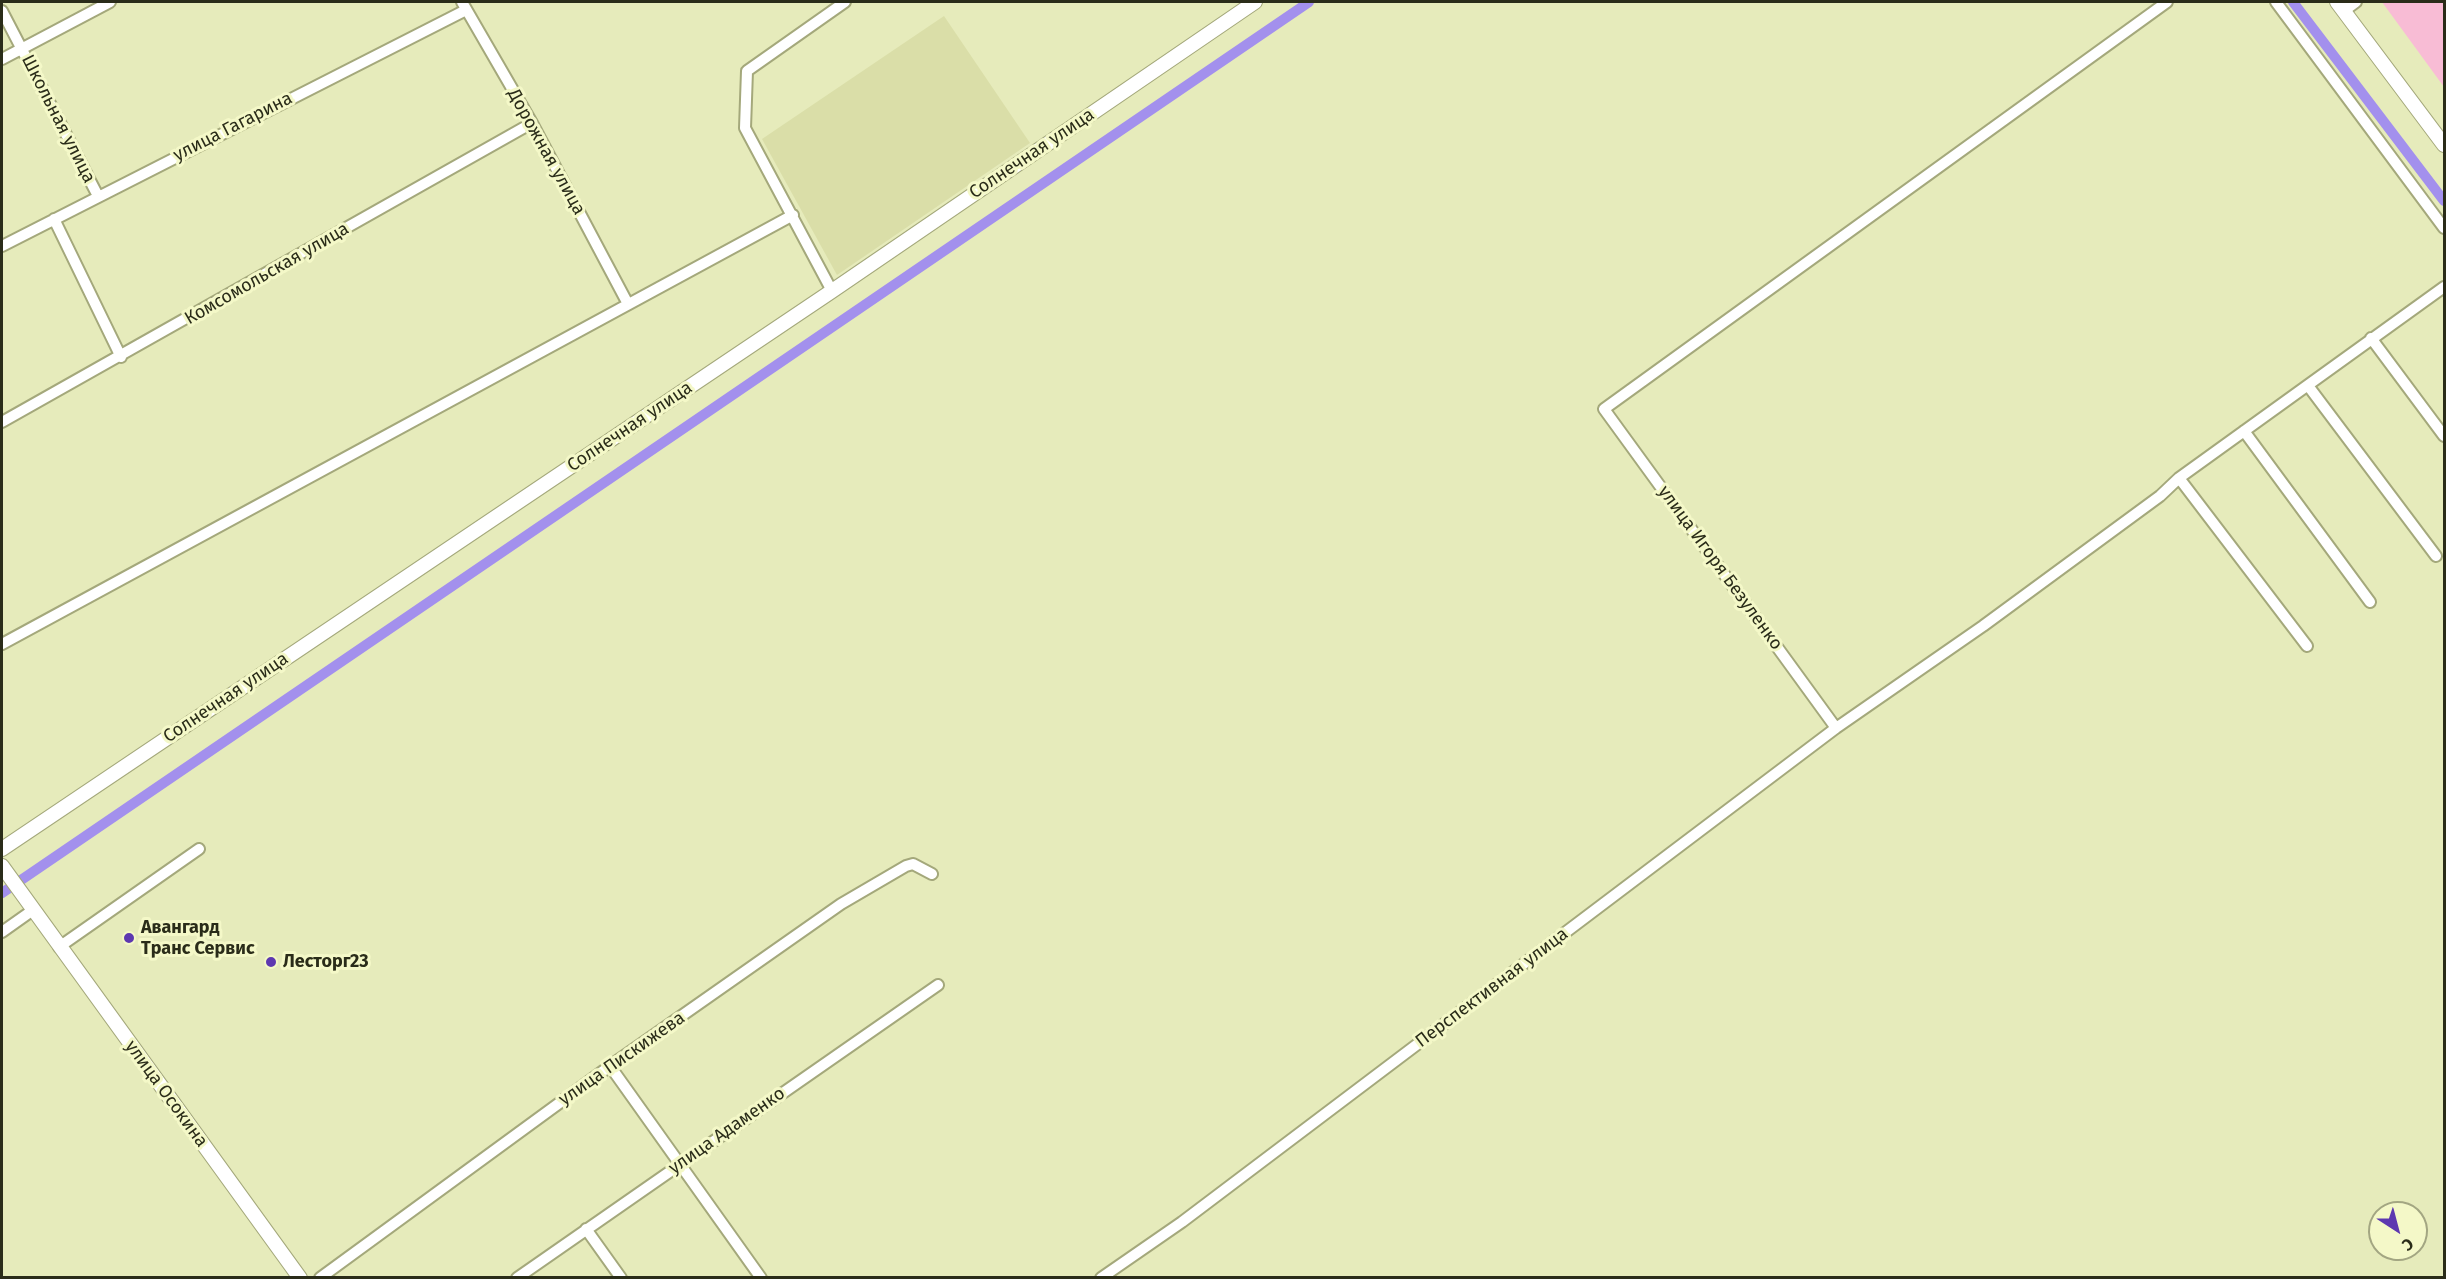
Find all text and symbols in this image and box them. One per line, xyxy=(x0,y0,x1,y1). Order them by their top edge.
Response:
street label: Школьная улица xyxy=(16,51,100,187)
street label: Дорожная улица xyxy=(502,85,590,219)
street label: улица Гагарина xyxy=(170,88,296,166)
street label: Солнечная улица xyxy=(965,104,1099,204)
street label: Комсомольская улица xyxy=(181,218,353,330)
street label: Солнечная улица xyxy=(563,377,697,477)
street label: улица Игоря Безуленко xyxy=(1653,482,1787,654)
street label: Солнечная улица xyxy=(159,648,293,748)
place label: Авангард Транс Сервис xyxy=(141,917,255,960)
street label: Перспективная улица xyxy=(1411,924,1573,1052)
marker: Авангард Транс Сервис xyxy=(122,931,136,945)
place label: Лесторг23 xyxy=(283,951,369,973)
marker: Лесторг23 xyxy=(264,955,278,969)
street label: улица Пискижева xyxy=(555,1007,689,1111)
street label: улица Осокина xyxy=(120,1036,212,1152)
street label: улица Адаменко xyxy=(665,1083,789,1179)
north arrow xyxy=(2368,1201,2428,1261)
text: С xyxy=(2398,1234,2417,1255)

